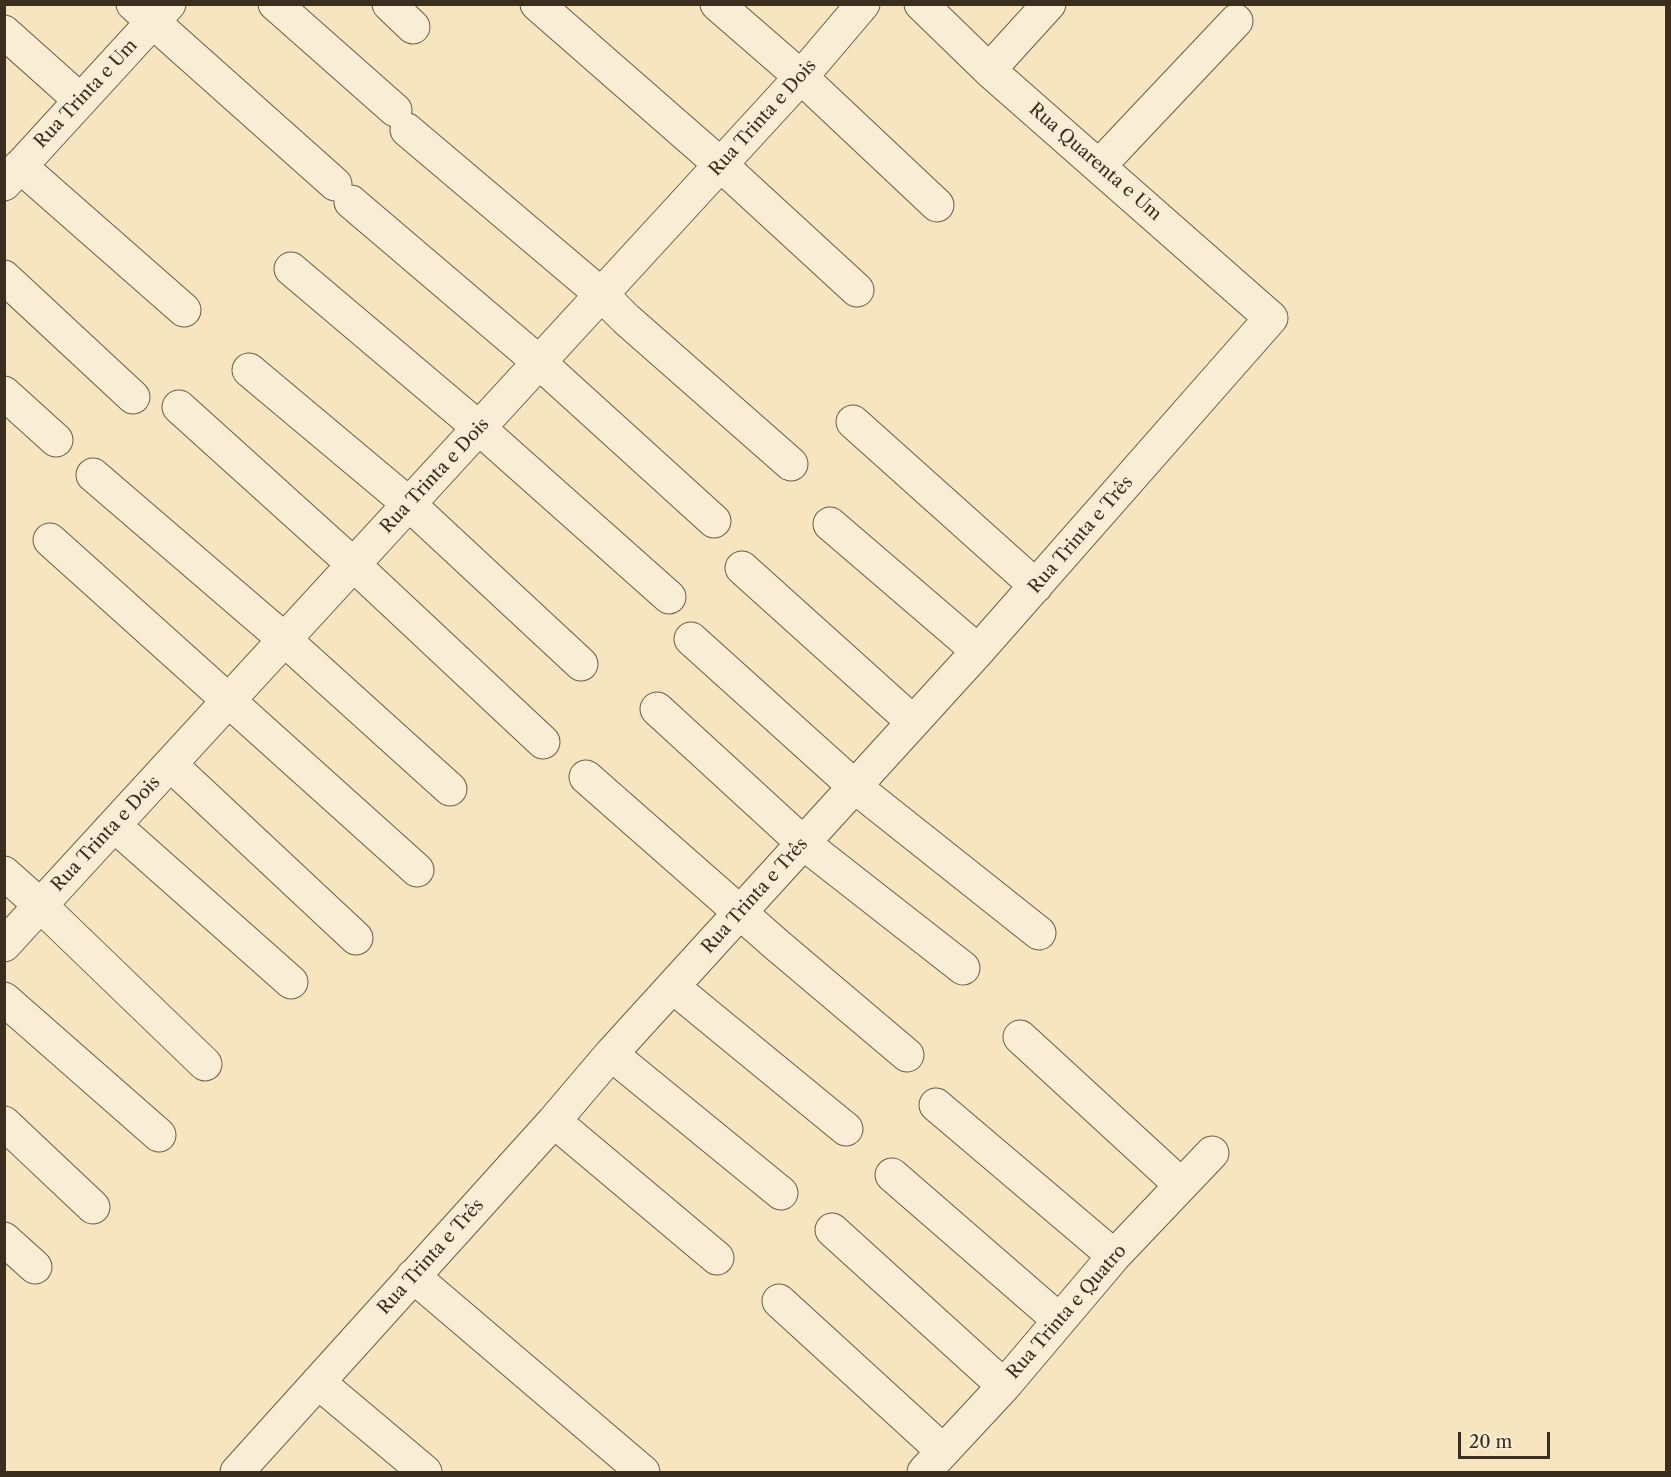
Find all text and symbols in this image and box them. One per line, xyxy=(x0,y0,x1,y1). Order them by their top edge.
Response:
street label: Rua Trinta e Um xyxy=(30,35,142,153)
street label: Rua Trinta e Dois xyxy=(705,55,821,181)
street label: Rua Quarenta e Um xyxy=(1024,99,1166,225)
street label: Rua Trinta e Dois xyxy=(376,414,494,538)
street label: Rua Trinta e Três xyxy=(1024,472,1138,598)
street label: Rua Trinta e Dois xyxy=(47,772,165,896)
street label: Rua Trinta e Três xyxy=(697,834,813,958)
street label: Rua Trinta e Três xyxy=(373,1195,489,1319)
street label: Rua Trinta e Quatro xyxy=(1003,1240,1131,1384)
scale bar xyxy=(1461,1420,1552,1458)
text: 20 m xyxy=(1469,1431,1512,1453)

